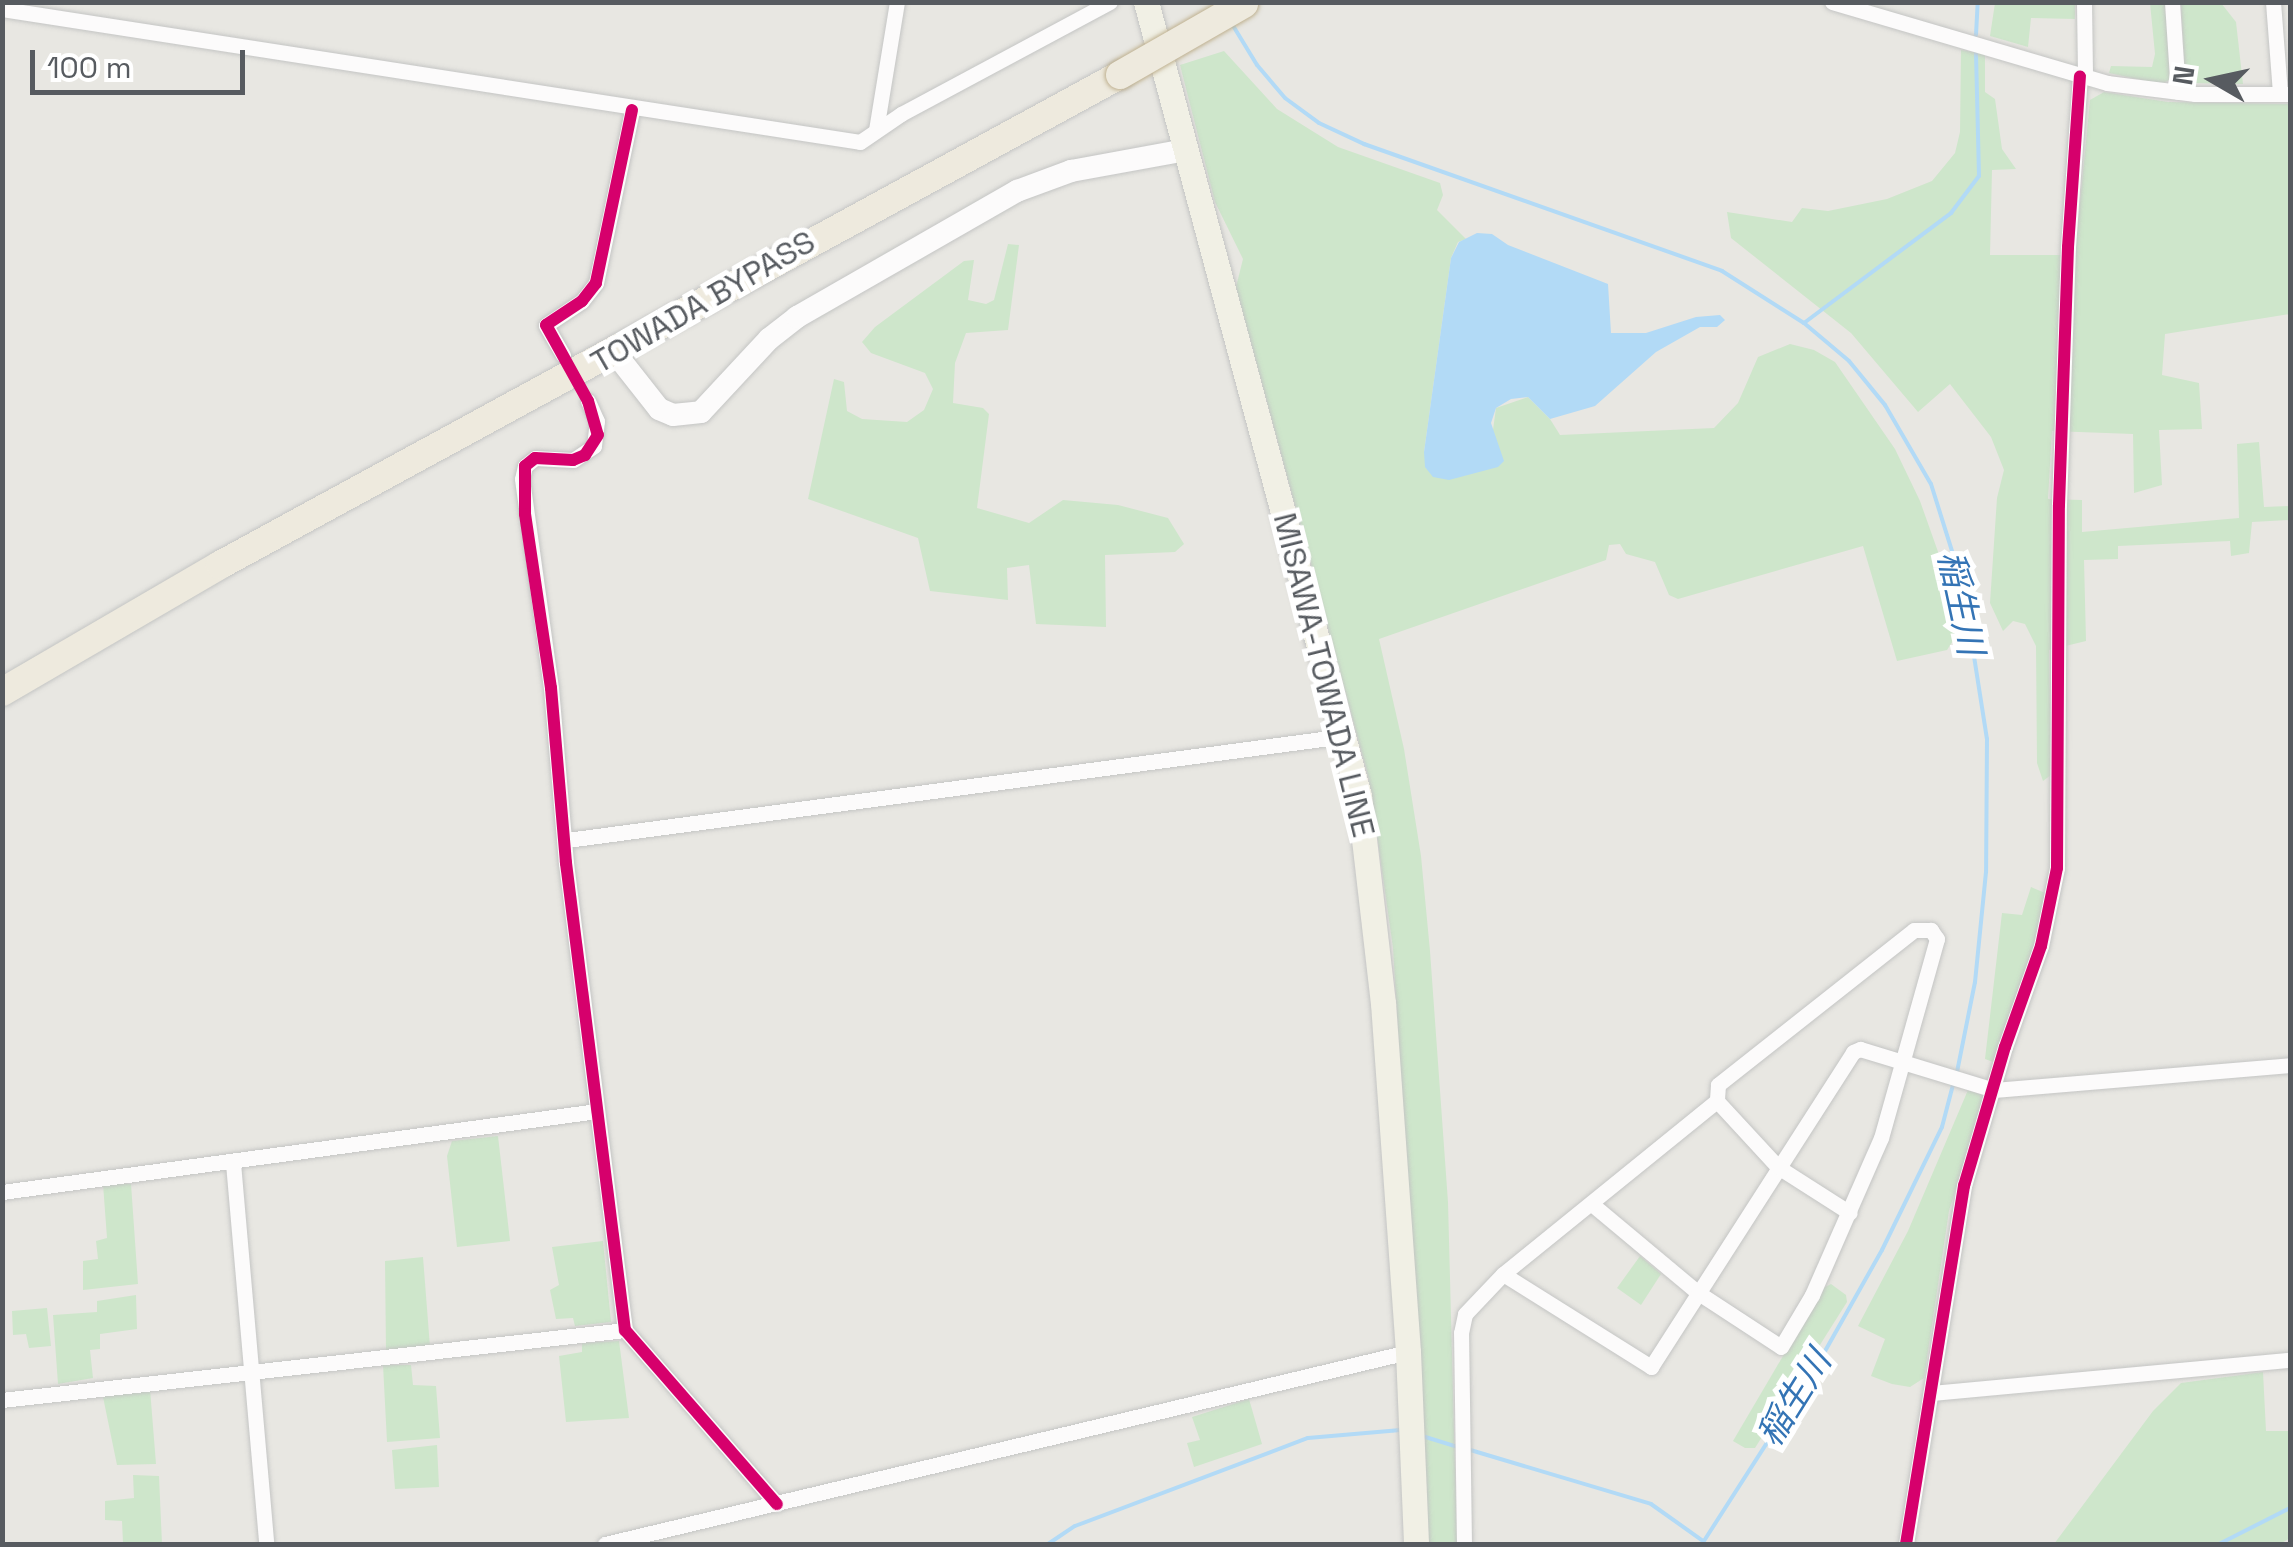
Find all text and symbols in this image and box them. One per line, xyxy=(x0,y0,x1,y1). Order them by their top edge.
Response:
scale bar xyxy=(35,30,250,92)
north arrow xyxy=(2163,30,2263,130)
text: 100 m xyxy=(47,48,132,87)
text: N xyxy=(2164,63,2203,87)
street label: TOWADA BYPASS xyxy=(584,222,822,382)
street label: MISAWA-TOWADA LINE xyxy=(1265,509,1383,841)
water label: 稲生川 xyxy=(1930,547,1992,659)
water label: 稲生川 xyxy=(1748,1342,1840,1454)

